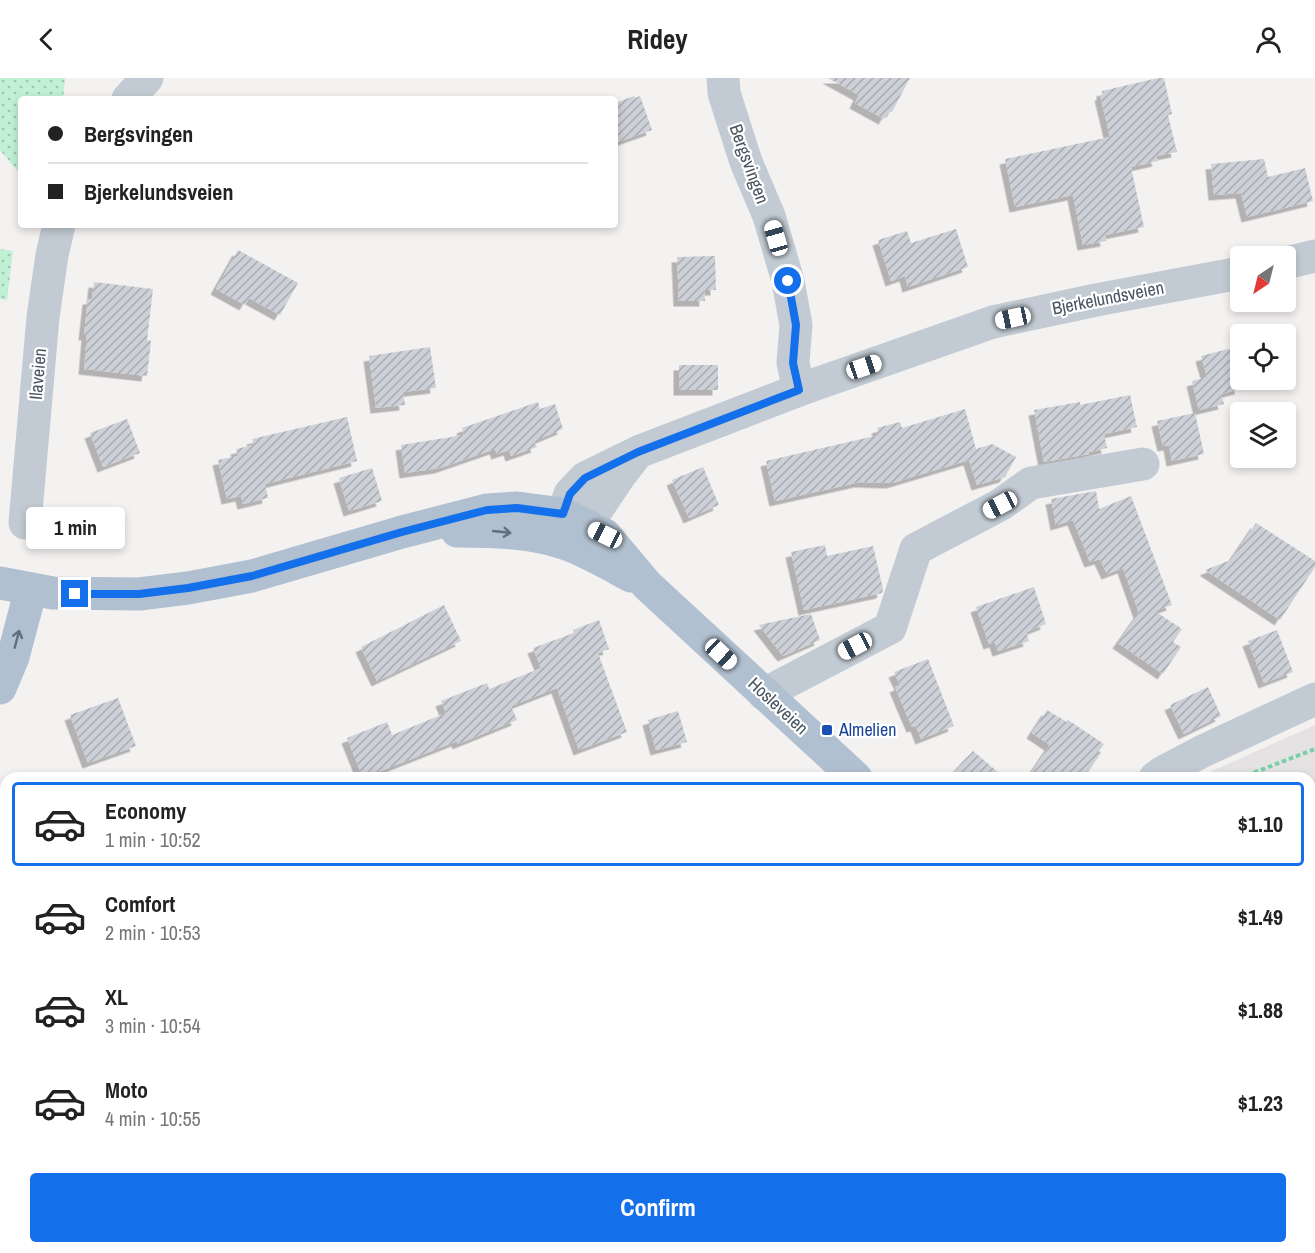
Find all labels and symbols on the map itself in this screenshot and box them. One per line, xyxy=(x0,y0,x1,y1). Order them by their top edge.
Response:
street label: Bergsvingen xyxy=(724,121,775,207)
car xyxy=(762,218,790,258)
north arrow xyxy=(1230,246,1296,312)
route start xyxy=(774,267,801,294)
street label: Bjerkelundsveien xyxy=(1050,274,1166,321)
car xyxy=(994,305,1032,331)
street label: Ilaveien xyxy=(23,347,52,401)
car xyxy=(844,353,884,381)
car xyxy=(980,489,1020,521)
callout: 1 min xyxy=(26,507,124,549)
car xyxy=(585,519,625,551)
one-way arrow xyxy=(492,527,511,538)
route end xyxy=(61,580,88,607)
one-way arrow xyxy=(12,630,23,649)
car xyxy=(835,630,875,662)
car xyxy=(702,635,740,673)
street label: Hosleveien xyxy=(743,671,814,740)
place label: Almelien xyxy=(838,717,896,742)
marker: Almelien xyxy=(820,723,834,737)

